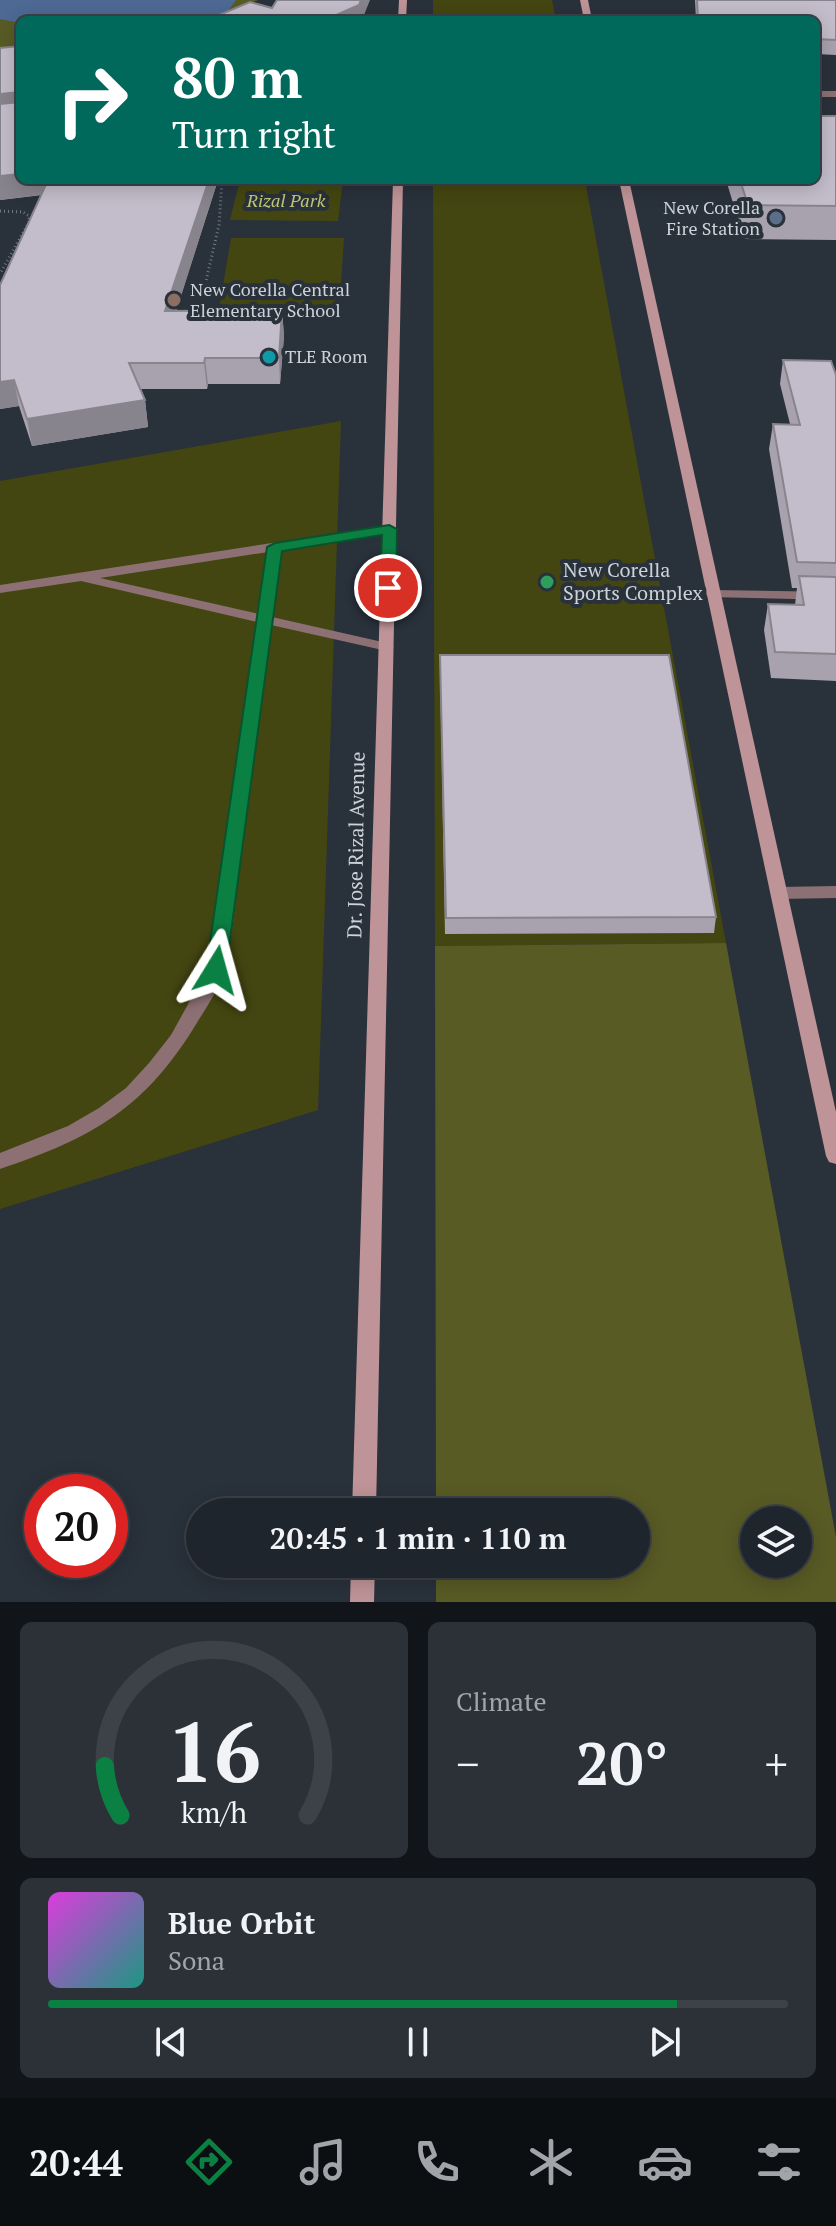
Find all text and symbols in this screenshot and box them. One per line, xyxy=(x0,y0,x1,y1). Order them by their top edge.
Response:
text: 80 m xyxy=(172,40,302,114)
icon: right xyxy=(40,48,144,152)
text: Turn right xyxy=(172,111,336,158)
park label: Rizal Park xyxy=(246,188,326,212)
place label: New Corella Fire Station xyxy=(663,195,760,240)
marker: New Corella Fire Station xyxy=(767,209,785,227)
place label: New Corella Central Elementary School xyxy=(190,277,350,322)
marker: New Corella Central Elementary School xyxy=(165,291,183,309)
place label: TLE Room xyxy=(285,344,368,368)
marker: TLE Room xyxy=(260,348,278,366)
pin xyxy=(354,554,422,622)
place label: New Corella Sports Complex xyxy=(563,556,703,606)
icon: arrive xyxy=(366,566,410,610)
marker: New Corella Sports Complex xyxy=(538,573,556,591)
street label: Dr. Jose Rizal Avenue xyxy=(340,751,371,939)
position arrow xyxy=(174,928,258,1012)
speed limit sign: 20 xyxy=(24,1474,128,1578)
map controls xyxy=(740,1506,812,1578)
button: layers xyxy=(740,1506,812,1578)
text: 20:45 · 1 min · 110 m xyxy=(270,1518,566,1558)
text: Climate xyxy=(456,1684,547,1718)
text: 16 xyxy=(167,1696,261,1806)
text: 20° xyxy=(576,1723,668,1802)
text: − xyxy=(456,1734,479,1793)
text: + xyxy=(765,1734,788,1793)
text: km/h xyxy=(181,1793,247,1831)
text: Blue Orbit xyxy=(168,1903,315,1943)
text: Sona xyxy=(168,1943,225,1977)
icon: previous xyxy=(149,2020,193,2064)
icon: pause xyxy=(396,2020,440,2064)
icon: next xyxy=(643,2020,687,2064)
icon: directions xyxy=(181,2134,237,2190)
icon: music xyxy=(295,2134,351,2190)
icon: phone xyxy=(409,2134,465,2190)
icon: climate xyxy=(523,2134,579,2190)
icon: car xyxy=(637,2134,693,2190)
icon: filters xyxy=(751,2134,807,2190)
text: 20:44 xyxy=(29,2139,123,2186)

